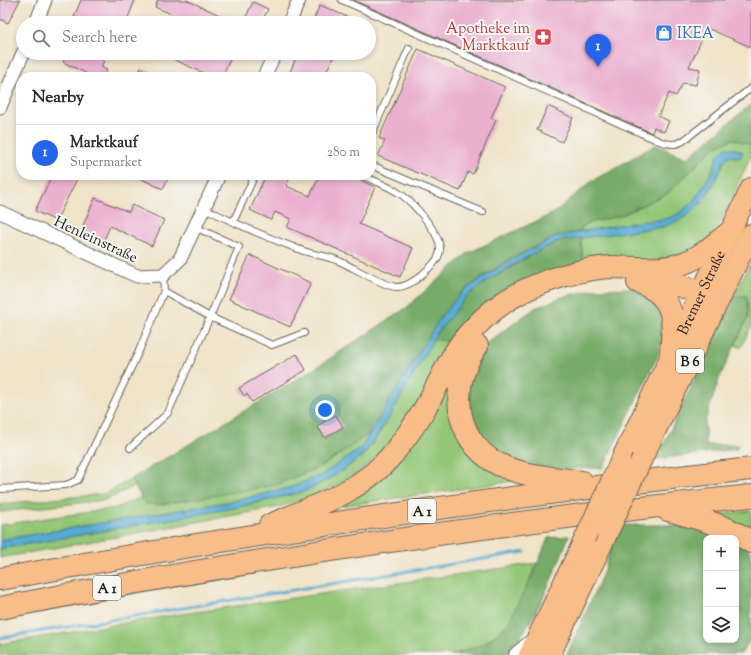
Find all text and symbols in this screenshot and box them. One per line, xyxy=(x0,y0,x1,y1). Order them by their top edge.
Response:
search box xyxy=(16,16,376,60)
place label: Apotheke im Marktkauf xyxy=(446,19,531,57)
shop icon: IKEA xyxy=(654,23,674,43)
place label: IKEA xyxy=(677,24,714,45)
icon: search xyxy=(30,27,52,49)
pharmacy icon: Apotheke im Marktkauf xyxy=(533,27,553,47)
text: Search here xyxy=(62,28,137,49)
pin: 1 xyxy=(585,34,611,67)
text: Nearby xyxy=(32,86,84,110)
text: Marktkauf xyxy=(70,133,138,154)
text: 1 xyxy=(43,144,47,162)
text: 280 m xyxy=(327,144,360,162)
text: Supermarket xyxy=(70,154,142,172)
street label: Henleinstraße xyxy=(50,212,141,269)
street label: Bremer Straße xyxy=(673,247,732,339)
road number: B 6 xyxy=(676,349,704,373)
your location xyxy=(315,400,335,420)
road number: A 1 xyxy=(408,499,436,523)
map controls xyxy=(703,535,739,643)
button: + xyxy=(703,535,739,571)
button: − xyxy=(703,571,739,607)
road number: A 1 xyxy=(93,576,121,600)
button: layers xyxy=(703,607,739,643)

